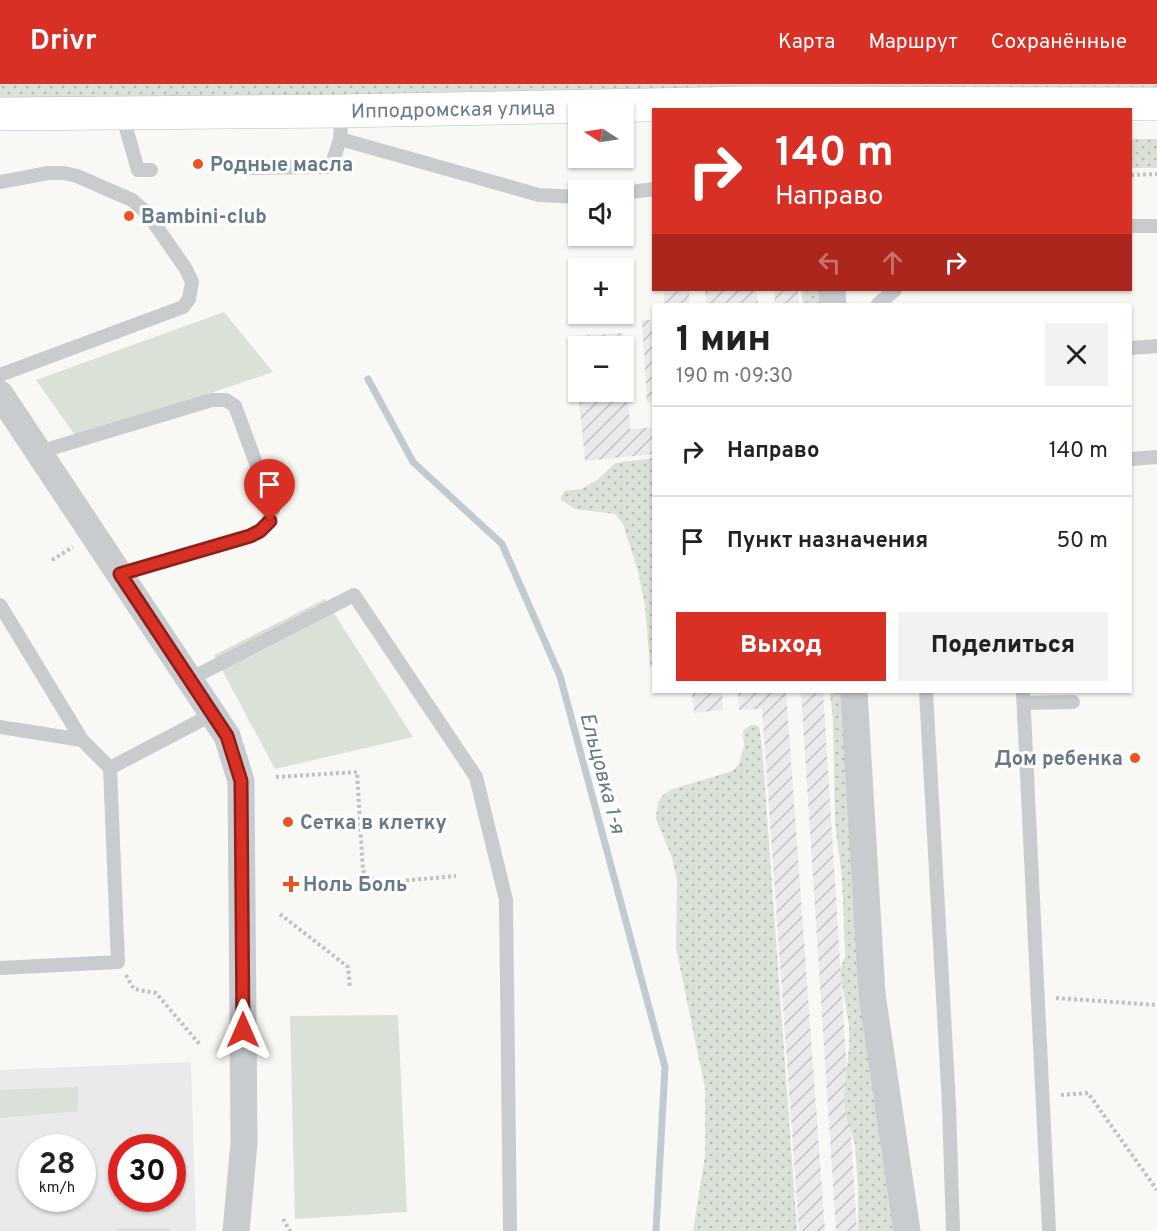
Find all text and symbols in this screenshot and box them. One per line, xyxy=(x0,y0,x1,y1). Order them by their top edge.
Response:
text: Drivr xyxy=(30,24,97,60)
text: Карта xyxy=(778,29,835,56)
text: Маршрут xyxy=(868,29,958,56)
text: Сохранённые xyxy=(991,29,1127,56)
street label: Ипподромская улица xyxy=(351,96,555,126)
north arrow xyxy=(568,102,634,168)
map controls xyxy=(568,102,634,402)
text: 140 m xyxy=(775,128,894,181)
icon: right xyxy=(676,132,754,210)
place label: Родные масла xyxy=(210,153,353,179)
marker: Родные масла xyxy=(191,157,205,171)
button: sound xyxy=(568,180,634,246)
text: Направо xyxy=(775,180,883,214)
place label: Bambini-club xyxy=(141,205,267,231)
marker: Bambini-club xyxy=(122,209,136,223)
icon: left xyxy=(813,246,846,279)
icon: ahead xyxy=(876,246,909,279)
icon: right xyxy=(939,246,972,279)
button: + xyxy=(568,258,634,324)
text: 1 мин xyxy=(676,318,771,364)
button: close xyxy=(1045,323,1108,386)
button: − xyxy=(568,336,634,402)
text: 190 m · 09:30 xyxy=(676,364,793,390)
icon: right xyxy=(676,435,709,468)
text: Направо xyxy=(727,438,819,465)
text: 140 m xyxy=(1049,438,1108,465)
pin xyxy=(244,459,295,521)
icon: arrive xyxy=(253,468,286,501)
icon: arrive xyxy=(676,525,709,558)
text: Пункт назначения xyxy=(727,528,928,555)
text: 50 m xyxy=(1056,528,1108,555)
button: Выход xyxy=(676,612,886,681)
button: Поделиться xyxy=(898,612,1108,681)
water label: Ельцовка 1-я xyxy=(572,710,631,838)
place label: Дом ребенка xyxy=(995,747,1123,773)
marker: Дом ребенка xyxy=(1128,751,1142,765)
place label: Сетка в клетку xyxy=(300,811,447,837)
marker: Сетка в клетку xyxy=(281,815,295,829)
place label: Ноль Боль xyxy=(303,873,407,899)
marker: Ноль Боль xyxy=(284,877,298,891)
position arrow xyxy=(211,998,275,1062)
speed limit sign: 30 xyxy=(108,1134,186,1212)
text: 28 xyxy=(38,1147,76,1184)
text: km/h xyxy=(39,1179,75,1198)

